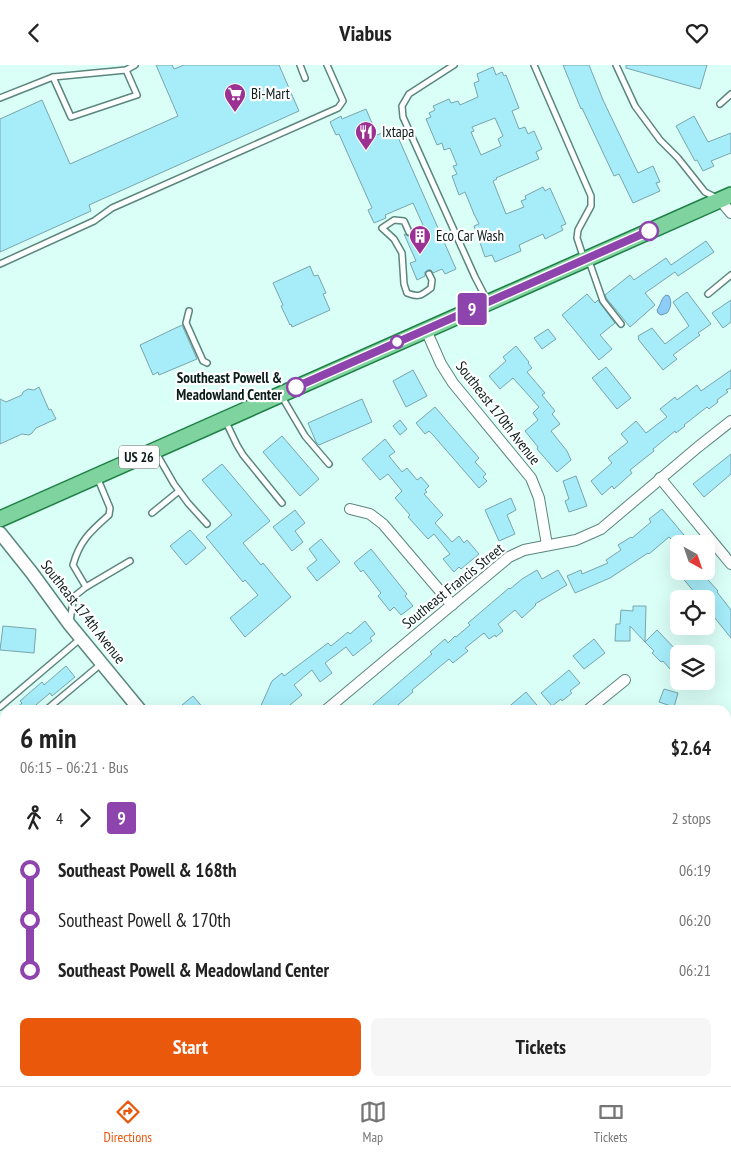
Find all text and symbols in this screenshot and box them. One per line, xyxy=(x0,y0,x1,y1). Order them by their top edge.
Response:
icon: back xyxy=(20,19,48,47)
text: Viabus xyxy=(339,19,392,47)
icon: heart xyxy=(683,19,711,47)
supermarket icon: Bi-Mart xyxy=(223,82,247,113)
place label: Bi-Mart xyxy=(251,84,290,103)
restaurant icon: Ixtapa xyxy=(354,120,378,151)
place label: Ixtapa xyxy=(382,122,414,141)
unlabelled marker xyxy=(639,221,659,241)
building icon: Eco Car Wash xyxy=(408,224,432,255)
place label: Eco Car Wash xyxy=(436,226,504,245)
line badge: 9 xyxy=(456,293,488,325)
text: 9 xyxy=(468,297,476,320)
unlabelled marker xyxy=(390,335,404,349)
street label: Southeast 170th Avenue xyxy=(452,357,545,468)
place label: Southeast Powell & Meadowland Center xyxy=(176,368,283,404)
marker: Southeast Powell & Meadowland Center xyxy=(286,377,306,397)
road number: US 26 xyxy=(119,446,159,469)
north arrow xyxy=(670,535,715,580)
map controls xyxy=(670,535,715,690)
street label: Southeast Francis Street xyxy=(398,539,507,632)
street label: Southeast 174th Avenue xyxy=(37,556,130,667)
button: locate xyxy=(670,590,715,635)
button: layers xyxy=(670,645,715,690)
text: 6 min xyxy=(20,719,77,756)
text: $2.64 xyxy=(671,736,711,760)
text: 06:15 – 06:21 · Bus xyxy=(20,757,128,777)
icon: walk xyxy=(20,804,48,832)
icon: forward xyxy=(71,804,99,832)
text: 9 xyxy=(117,806,126,829)
text: 4 xyxy=(56,808,63,828)
text: 2 stops xyxy=(671,808,711,828)
text: Southeast Powell & 168th xyxy=(58,858,237,882)
text: 06:19 xyxy=(679,860,711,880)
text: Southeast Powell & 170th xyxy=(58,908,231,932)
text: 06:20 xyxy=(679,910,711,930)
text: Southeast Powell & Meadowland Center xyxy=(58,958,329,982)
text: 06:21 xyxy=(679,960,711,980)
button: Start xyxy=(20,1018,361,1076)
button: Tickets xyxy=(371,1018,711,1076)
tab: Directions xyxy=(103,1098,152,1146)
tab: Map xyxy=(359,1098,387,1146)
tab: Tickets xyxy=(594,1098,628,1146)

